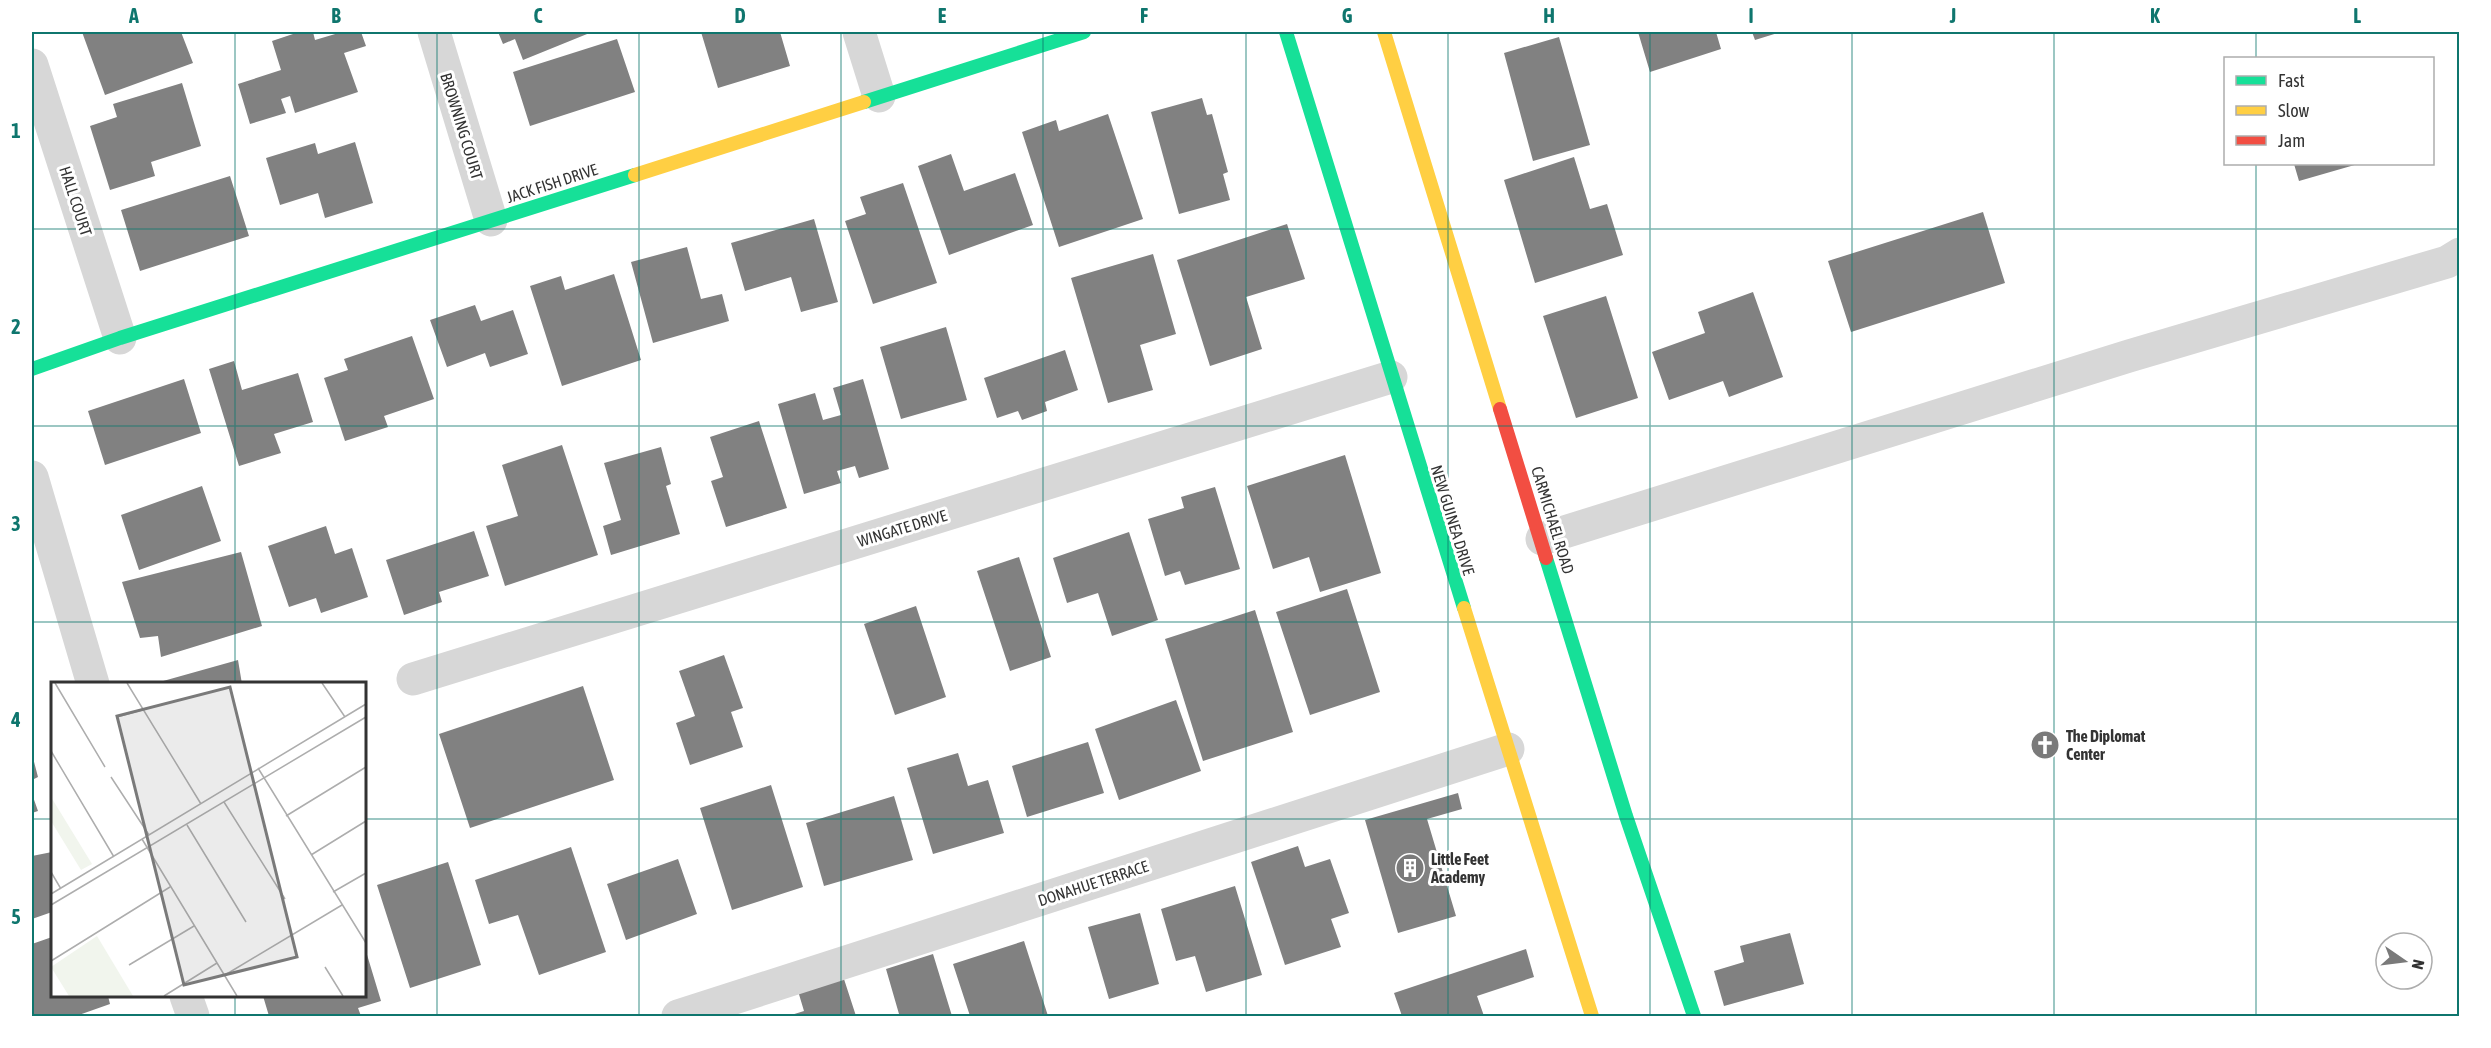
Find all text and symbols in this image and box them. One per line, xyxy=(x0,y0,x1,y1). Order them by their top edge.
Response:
text: A xyxy=(128,4,139,27)
text: B xyxy=(331,4,341,27)
text: C xyxy=(534,4,543,27)
text: D xyxy=(734,4,746,27)
text: E xyxy=(938,4,947,27)
text: F xyxy=(1140,4,1148,27)
text: G xyxy=(1342,4,1353,27)
text: H xyxy=(1543,4,1555,27)
text: I xyxy=(1748,4,1754,27)
text: J xyxy=(1949,4,1956,27)
text: K xyxy=(2150,4,2160,27)
text: L xyxy=(2353,4,2361,27)
legend xyxy=(2224,57,2434,165)
text: Fast xyxy=(2278,70,2305,91)
street label: BROWNING COURT xyxy=(437,71,487,181)
text: Slow xyxy=(2278,100,2309,121)
text: 1 xyxy=(11,119,21,142)
text: Jam xyxy=(2278,130,2305,151)
street label: JACK FISH DRIVE xyxy=(504,160,600,206)
street label: HALL COURT xyxy=(56,164,96,238)
text: 2 xyxy=(11,315,21,338)
street label: NEW GUINEA DRIVE xyxy=(1428,463,1478,577)
street label: CARMICHAEL ROAD xyxy=(1528,464,1578,576)
street label: WINGATE DRIVE xyxy=(855,506,949,550)
text: 3 xyxy=(11,512,21,535)
inset map xyxy=(51,682,366,997)
text: 4 xyxy=(10,708,21,731)
place label: The Diplomat Center xyxy=(2066,727,2146,763)
church icon: The Diplomat Center xyxy=(2029,729,2061,761)
place label: Little Feet Academy xyxy=(1430,850,1489,886)
building icon: Little Feet Academy xyxy=(1394,852,1426,884)
street label: DONAHUE TERRACE xyxy=(1036,857,1151,909)
text: 5 xyxy=(11,905,21,928)
north arrow xyxy=(2374,931,2434,991)
text: N xyxy=(2409,958,2428,971)

